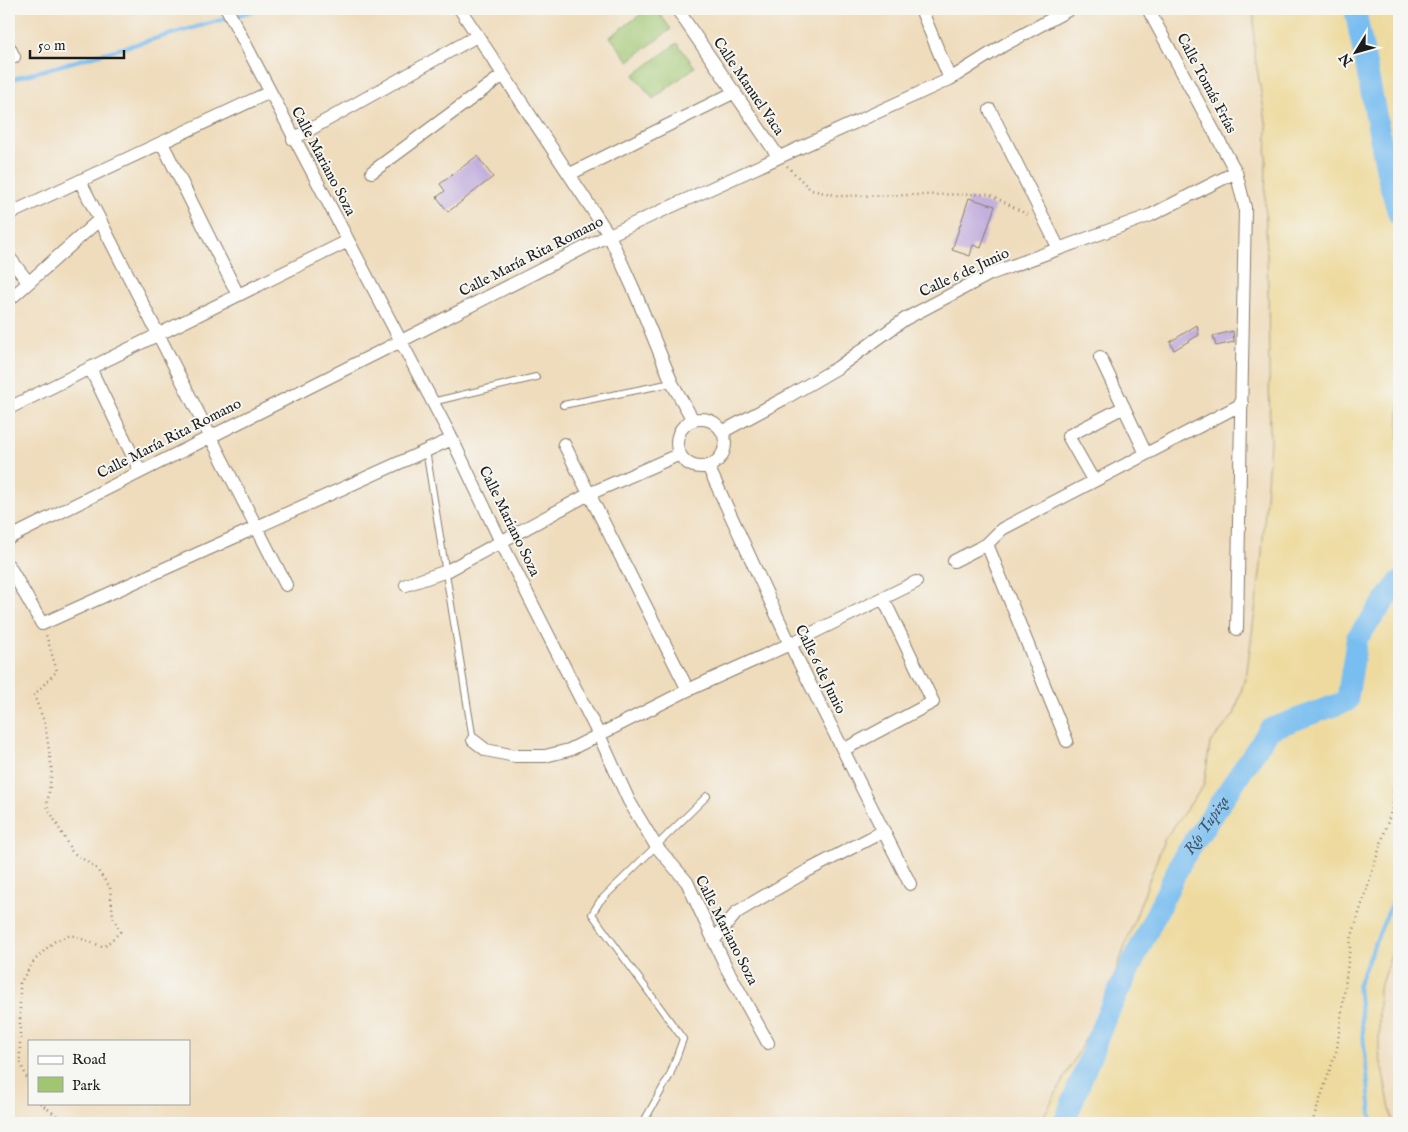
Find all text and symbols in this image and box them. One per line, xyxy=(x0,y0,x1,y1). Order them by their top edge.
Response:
scale bar xyxy=(30,28,124,60)
north arrow xyxy=(1330,28,1380,78)
street label: Calle Tomás Frías xyxy=(1172,30,1241,136)
street label: Calle Manuel Vaca xyxy=(709,34,789,139)
text: 50 m xyxy=(38,36,66,55)
text: N xyxy=(1336,49,1358,70)
street label: Calle Mariano Soza xyxy=(287,104,361,219)
street label: Calle María Rita Romano xyxy=(456,212,606,301)
street label: Calle 6 de Junio xyxy=(916,243,1012,302)
street label: Calle María Rita Romano xyxy=(94,394,244,483)
street label: Calle Mariano Soza xyxy=(475,463,545,580)
street label: Calle 6 de Junio xyxy=(791,622,850,717)
water label: Río Tupiza xyxy=(1180,792,1234,859)
street label: Calle Mariano Soza xyxy=(691,872,763,989)
legend xyxy=(28,1040,190,1104)
text: Road xyxy=(72,1050,107,1069)
text: Park xyxy=(72,1076,102,1095)

